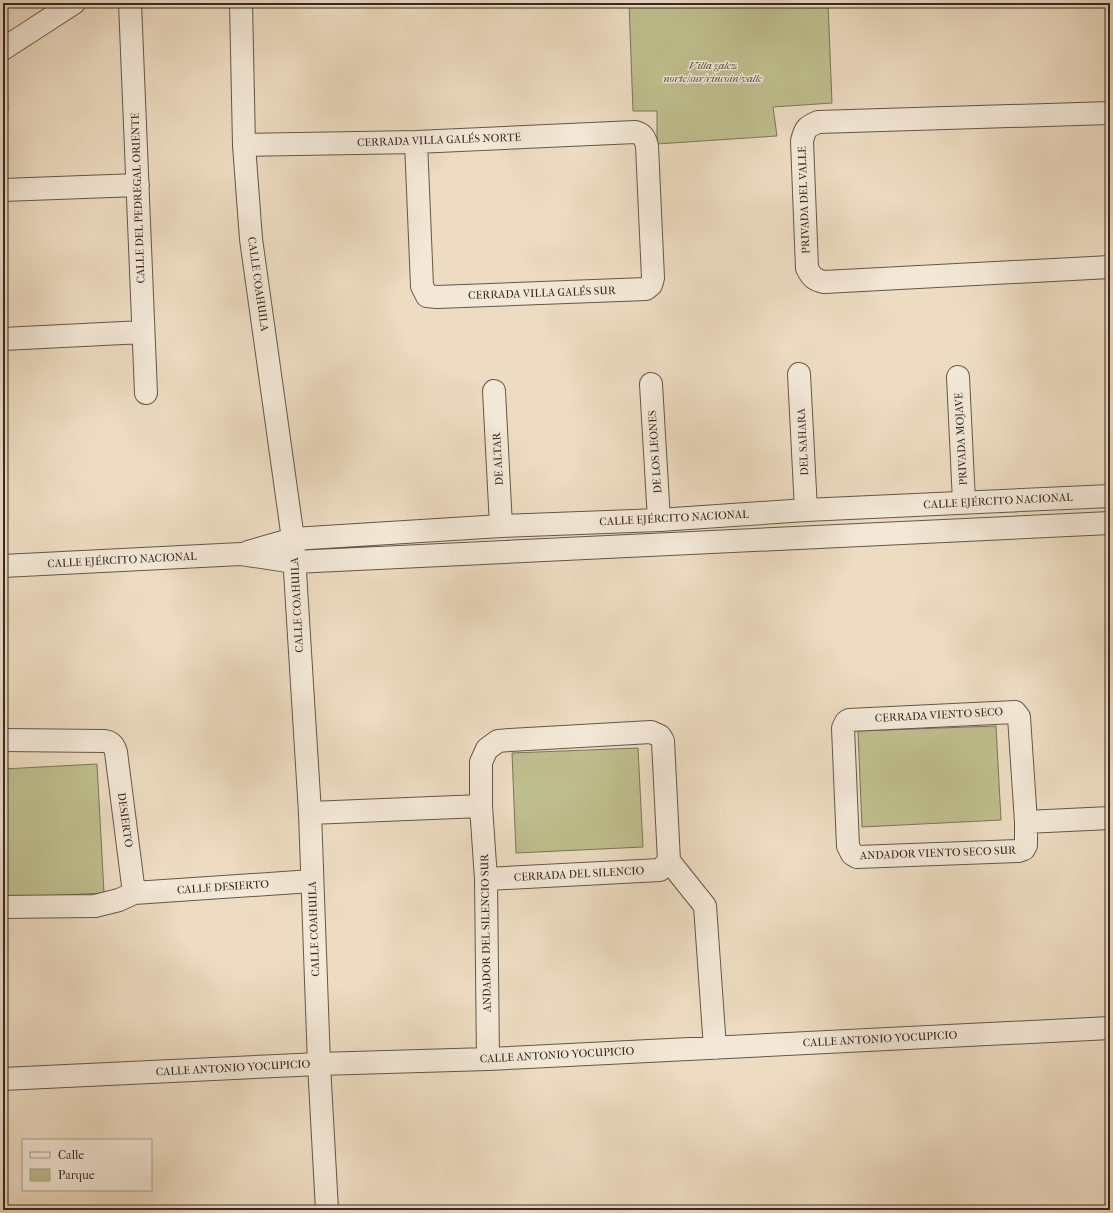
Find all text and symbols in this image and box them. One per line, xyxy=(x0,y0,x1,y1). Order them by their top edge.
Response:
park label: Villa galez norte/sur/rincoin/valle xyxy=(663,59,763,85)
street label: CALLE DEL PEDREGAL ORIENTE xyxy=(129,112,147,284)
street label: CERRADA VILLA GALÉS NORTE xyxy=(357,131,521,149)
street label: PRIVADA DEL VALLE xyxy=(796,146,812,254)
street label: CALLE COAHUILA xyxy=(245,236,271,333)
street label: CERRADA VILLA GALÉS SUR xyxy=(468,284,617,302)
street label: PRIVADA MOJAVE xyxy=(952,392,970,486)
street label: DEL SAHARA xyxy=(795,407,811,476)
street label: DE LOS LEONES xyxy=(646,410,664,494)
street label: DE ALTAR xyxy=(490,431,506,486)
street label: CALLE EJÉRCITO NACIONAL xyxy=(923,491,1073,511)
street label: CALLE EJÉRCITO NACIONAL xyxy=(599,508,749,528)
street label: CALLE EJÉRCITO NACIONAL xyxy=(47,550,197,570)
street label: CALLE COAHUILA xyxy=(288,556,306,653)
street label: CERRADA VIENTO SECO xyxy=(875,705,1004,725)
street label: DESIERTO xyxy=(115,792,135,849)
street label: ANDADOR VIENTO SECO SUR xyxy=(859,844,1017,862)
street label: ANDADOR DEL SILENCIO SUR xyxy=(478,853,494,1013)
street label: CERRADA DEL SILENCIO xyxy=(513,864,645,884)
street label: CALLE DESIERTO xyxy=(177,877,270,897)
street label: CALLE COAHUILA xyxy=(306,880,322,977)
street label: CALLE ANTONIO YOCUPICIO xyxy=(802,1028,958,1050)
street label: CALLE ANTONIO YOCUPICIO xyxy=(479,1044,635,1066)
street label: CALLE ANTONIO YOCUPICIO xyxy=(155,1057,311,1079)
legend xyxy=(22,1139,152,1191)
text: Calle xyxy=(58,1148,84,1162)
text: Parque xyxy=(58,1168,95,1182)

